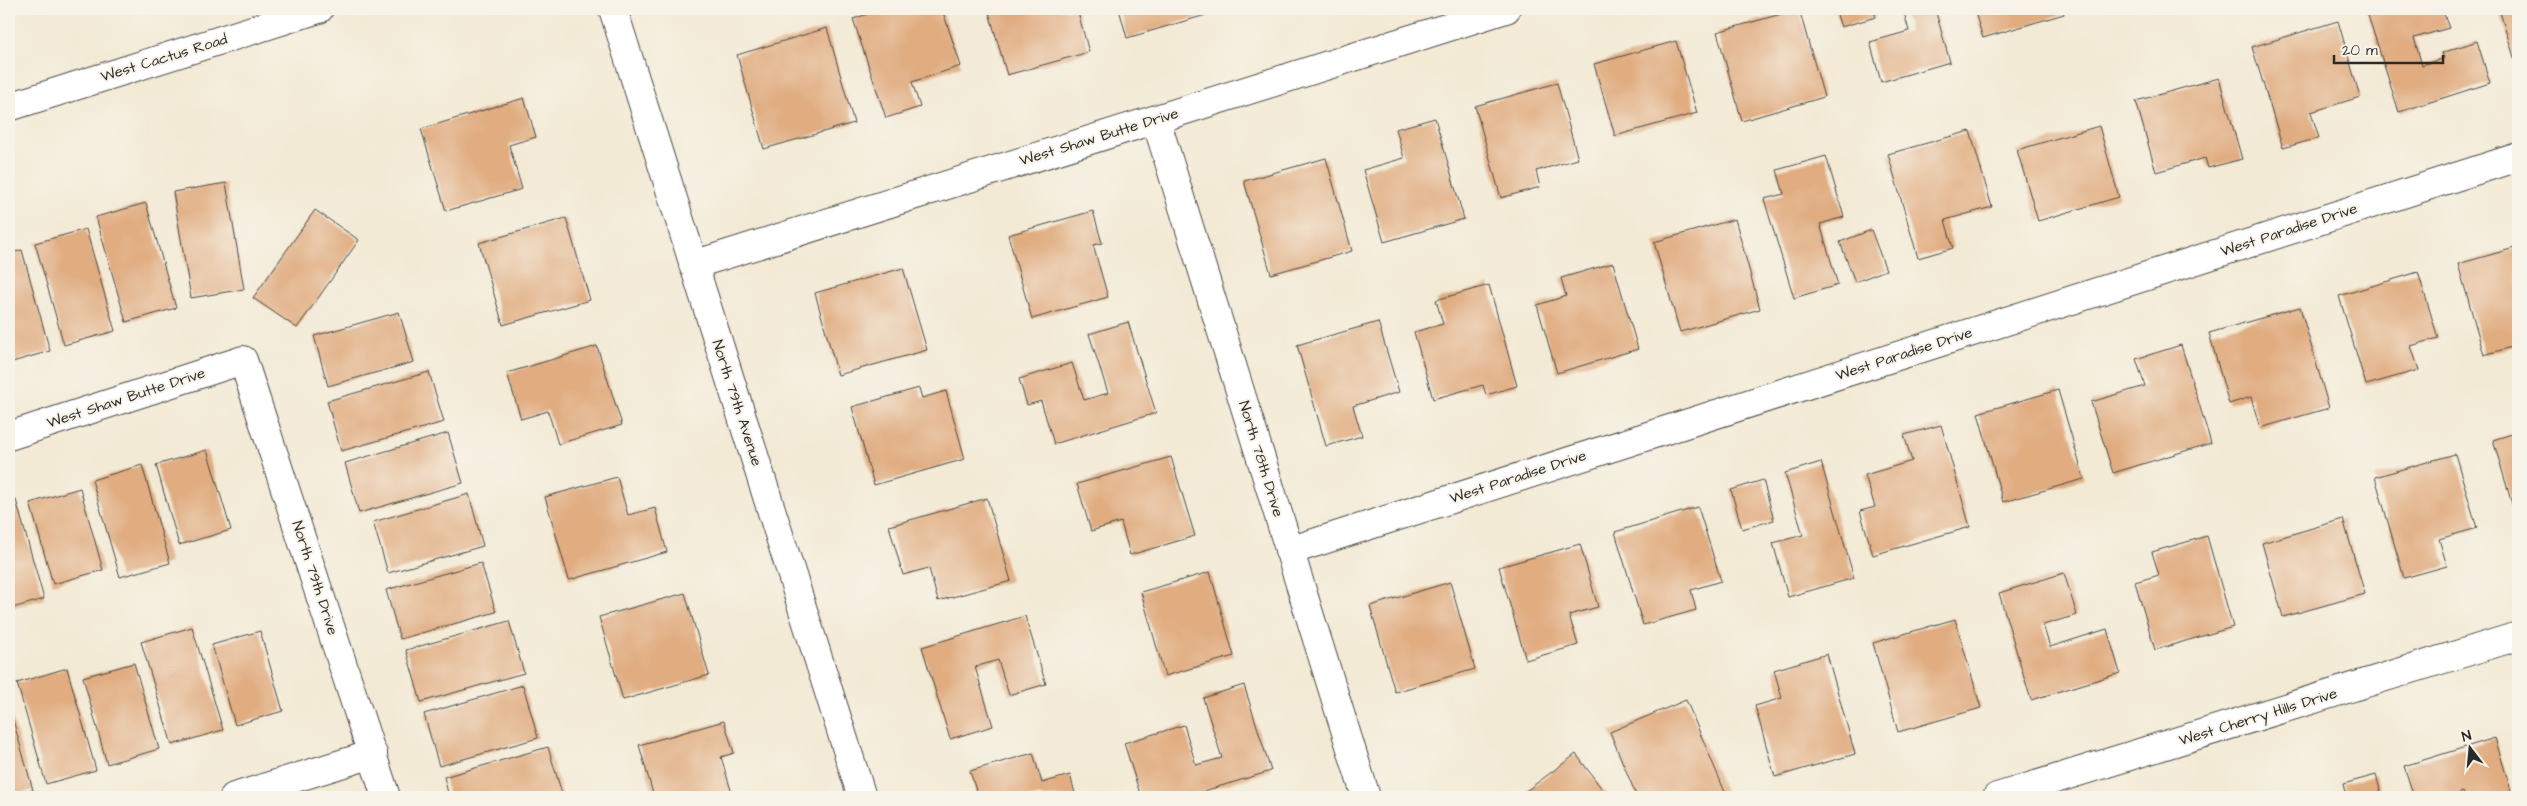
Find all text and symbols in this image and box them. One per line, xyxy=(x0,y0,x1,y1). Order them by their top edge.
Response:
street label: West Cactus Road xyxy=(98,29,230,87)
scale bar xyxy=(2334,32,2443,64)
text: 20 m xyxy=(2342,40,2378,61)
street label: West Shaw Butte Drive xyxy=(1017,103,1181,171)
street label: West Paradise Drive xyxy=(2218,198,2360,262)
street label: West Paradise Drive xyxy=(1833,322,1975,386)
street label: North 79th Avenue xyxy=(707,337,767,469)
street label: West Shaw Butte Drive xyxy=(44,362,208,434)
street label: North 78th Drive xyxy=(1233,398,1289,520)
street label: West Paradise Drive xyxy=(1447,445,1589,509)
street label: North 79th Drive xyxy=(287,518,343,638)
street label: West Cherry Hills Drive xyxy=(2176,683,2340,752)
north arrow xyxy=(2444,724,2494,774)
text: N xyxy=(2460,726,2474,747)

